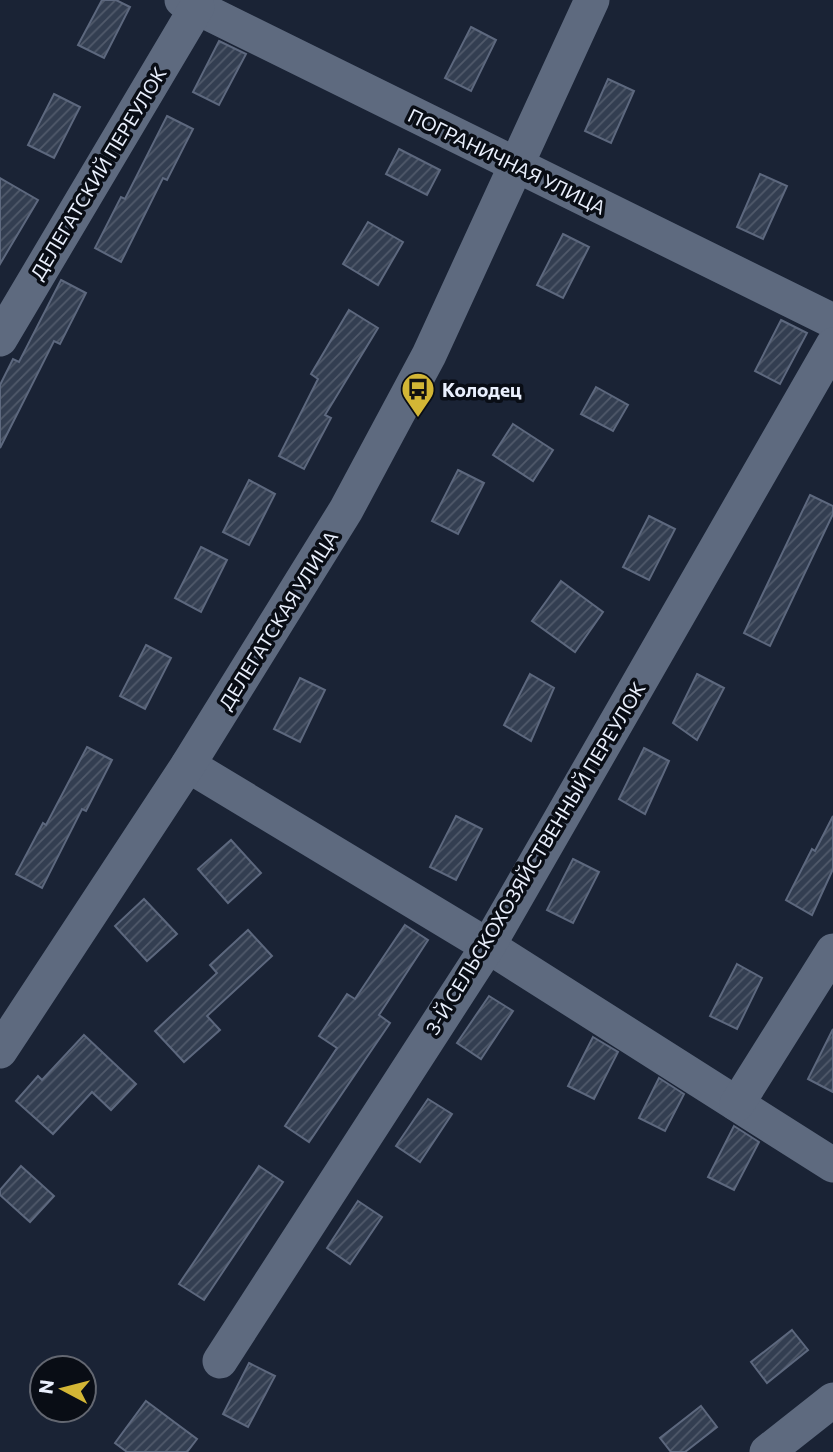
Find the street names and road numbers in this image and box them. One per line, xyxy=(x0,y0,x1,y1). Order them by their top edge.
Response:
street label: ДЕЛЕГАТСКИЙ ПЕРЕУЛОК xyxy=(25,62,171,284)
street label: ПОГРАНИЧНАЯ УЛИЦА xyxy=(404,103,610,219)
street label: ДЕЛЕГАТСКАЯ УЛИЦА xyxy=(214,526,342,714)
street label: 3-Й СЕЛЬСКОХОЗЯЙСТВЕННЫЙ ПЕРЕУЛОК xyxy=(420,677,650,1039)

